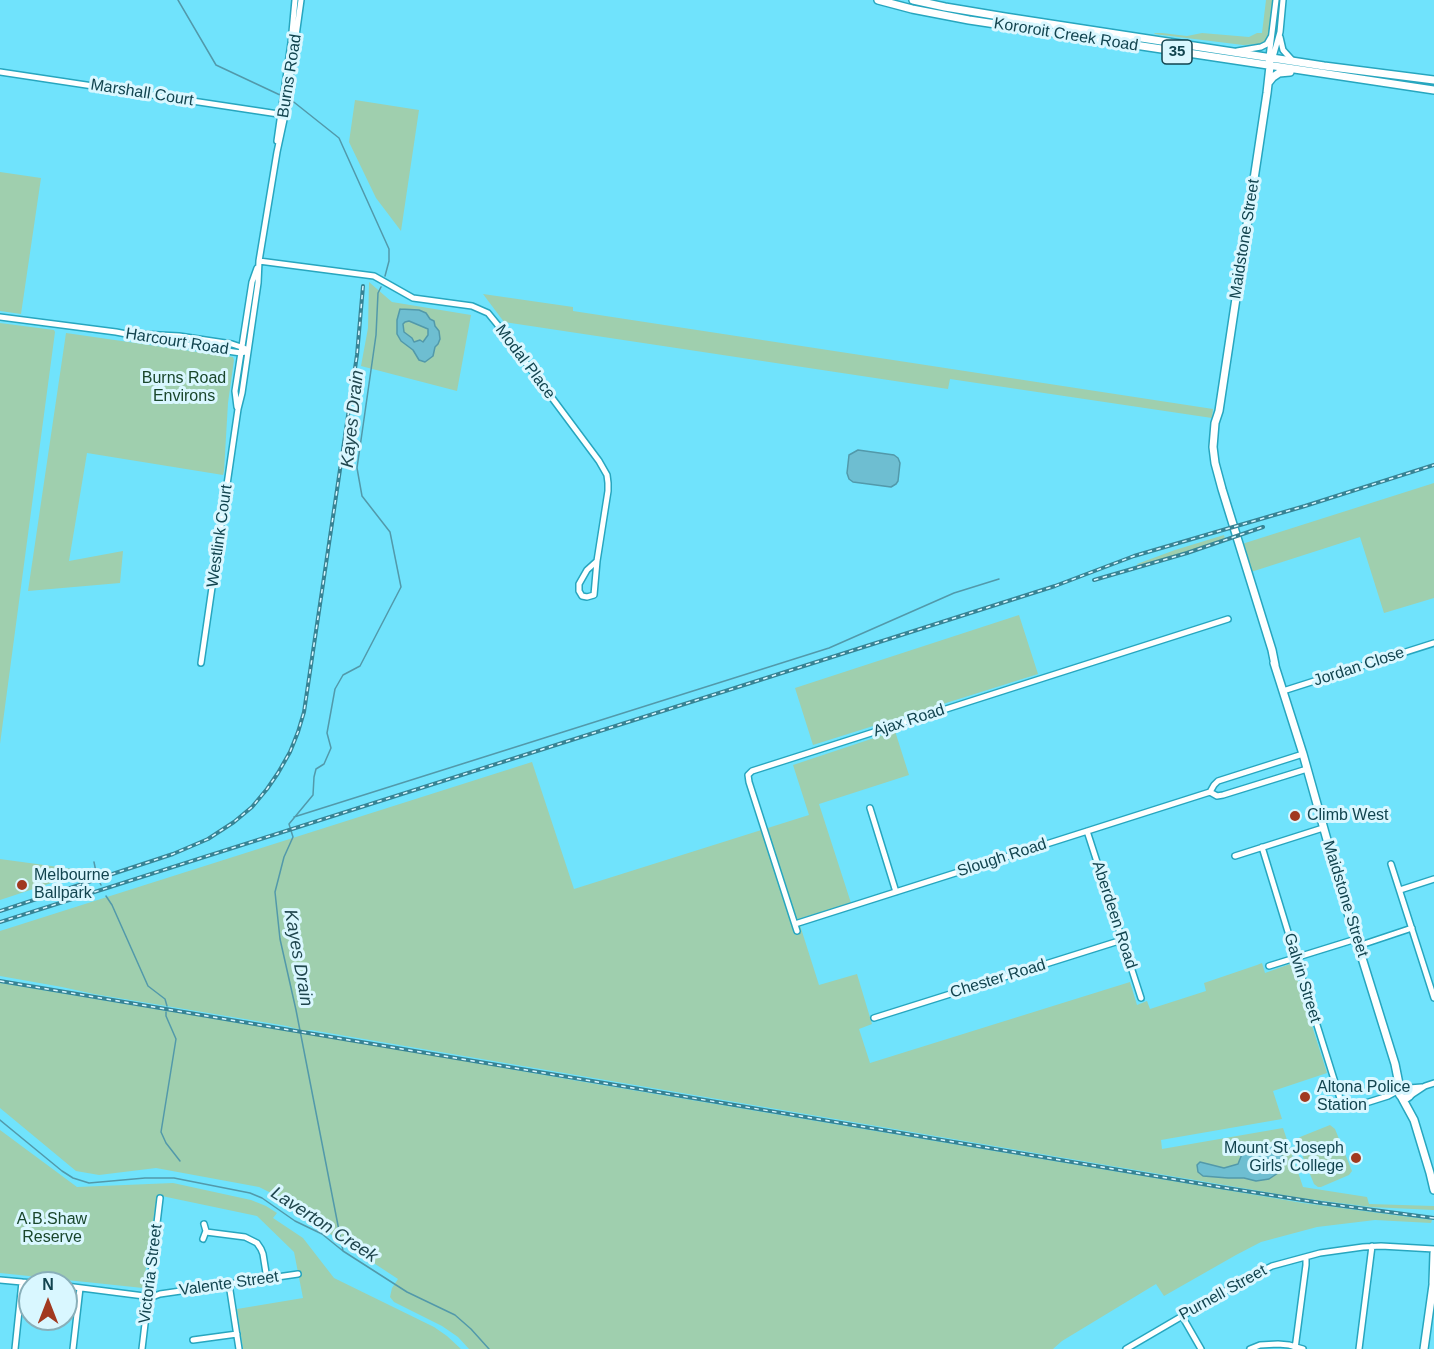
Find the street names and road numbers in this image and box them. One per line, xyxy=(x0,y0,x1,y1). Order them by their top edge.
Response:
street label: Kororoit Creek Road xyxy=(992,14,1140,56)
street label: Burns Road xyxy=(274,33,306,119)
road number: 35 xyxy=(1162,40,1192,64)
street label: Marshall Court xyxy=(89,75,195,111)
street label: Maidstone Street xyxy=(1226,178,1264,300)
street label: Modal Place xyxy=(491,321,559,403)
street label: Harcourt Road xyxy=(124,324,230,360)
street label: Westlink Court xyxy=(203,483,237,589)
street label: Jordan Close xyxy=(1311,643,1407,691)
street label: Ajax Road xyxy=(871,700,947,742)
street label: Slough Road xyxy=(955,835,1049,881)
street label: Maidstone Street xyxy=(1318,838,1372,960)
street label: Aberdeen Road xyxy=(1088,859,1140,971)
street label: Galvin Street xyxy=(1279,931,1325,1025)
street label: Chester Road xyxy=(948,955,1048,1003)
street label: Victoria Street xyxy=(135,1223,167,1325)
street label: Purnell Street xyxy=(1176,1261,1270,1325)
street label: Valente Street xyxy=(178,1268,280,1300)

